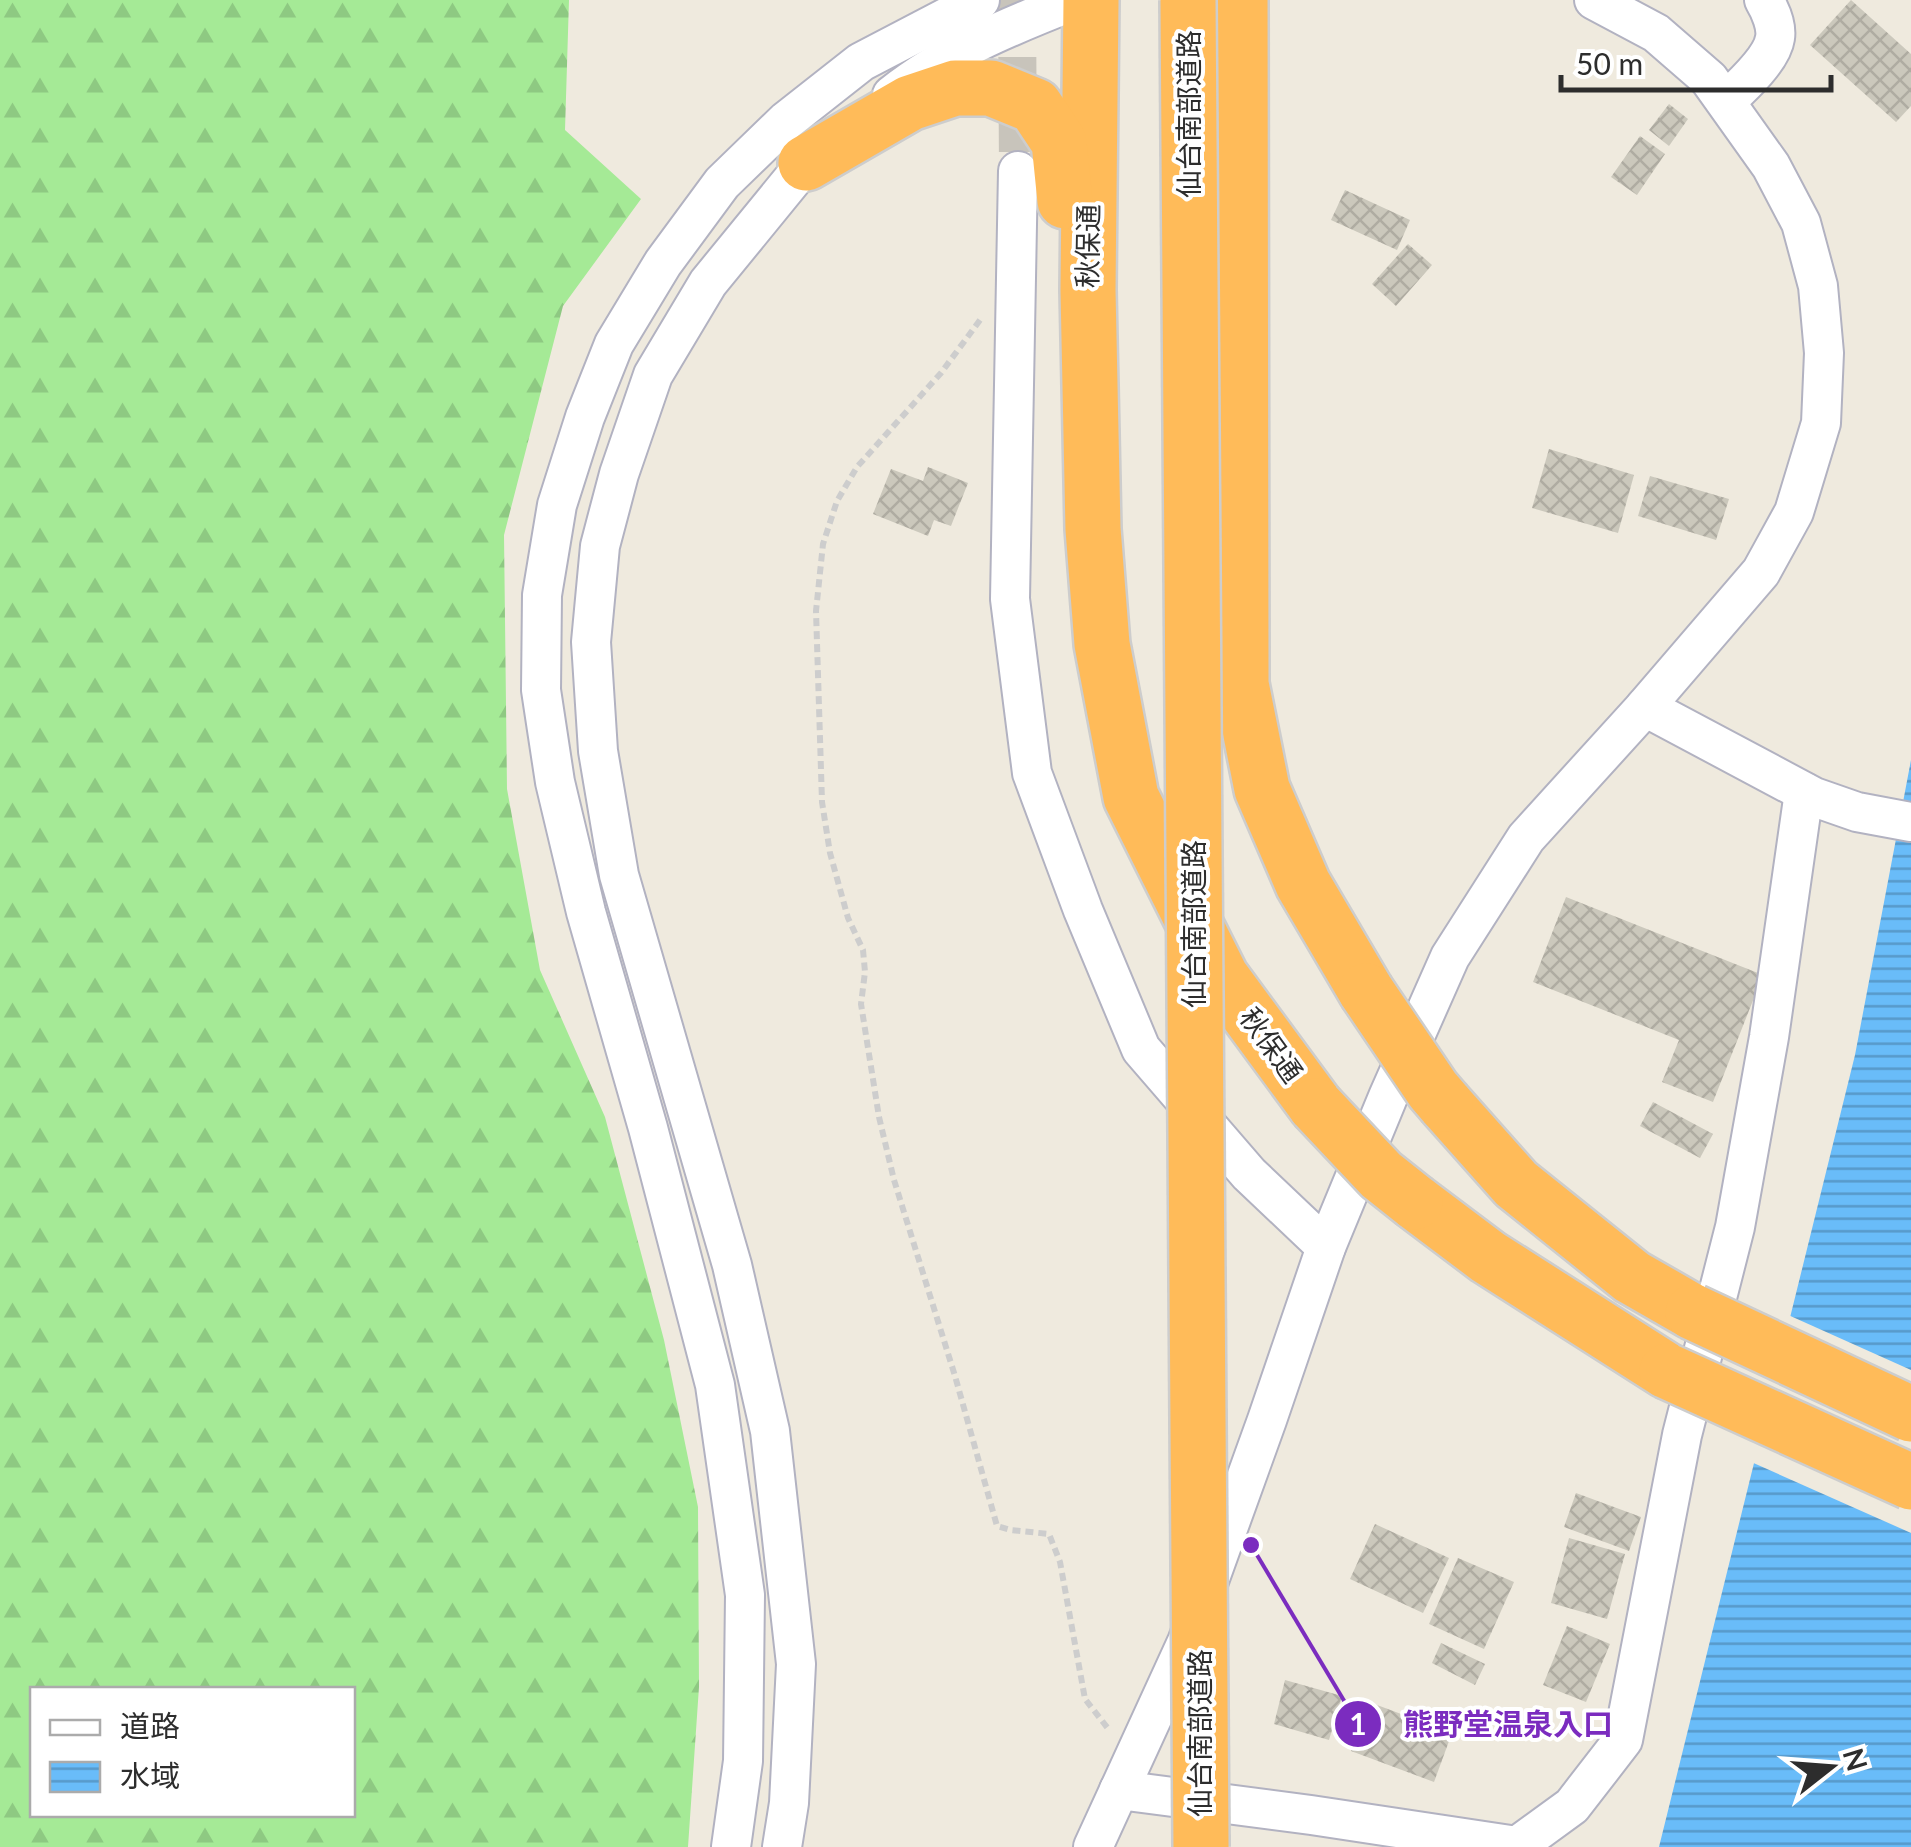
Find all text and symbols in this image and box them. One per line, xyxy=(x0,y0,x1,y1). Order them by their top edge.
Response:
street label: 仙台南部道路 xyxy=(1171,30,1205,198)
scale bar xyxy=(1561,30,1831,92)
text: 50 m xyxy=(1576,45,1643,81)
street label: 秋保通 xyxy=(1069,204,1105,288)
street label: 仙台南部道路 xyxy=(1176,840,1210,1008)
street label: 秋保通 xyxy=(1233,1000,1310,1088)
street label: 仙台南部道路 xyxy=(1182,1649,1216,1817)
legend xyxy=(30,1687,355,1817)
callout: 熊野堂温泉入口 xyxy=(1333,1694,1633,1754)
text: 1 xyxy=(1349,1705,1367,1741)
text: 熊野堂温泉入口 xyxy=(1403,1705,1613,1741)
text: 道路 xyxy=(120,1707,180,1743)
north arrow xyxy=(1781,1717,1881,1817)
text: N xyxy=(1836,1744,1875,1775)
text: 水域 xyxy=(120,1757,180,1793)

